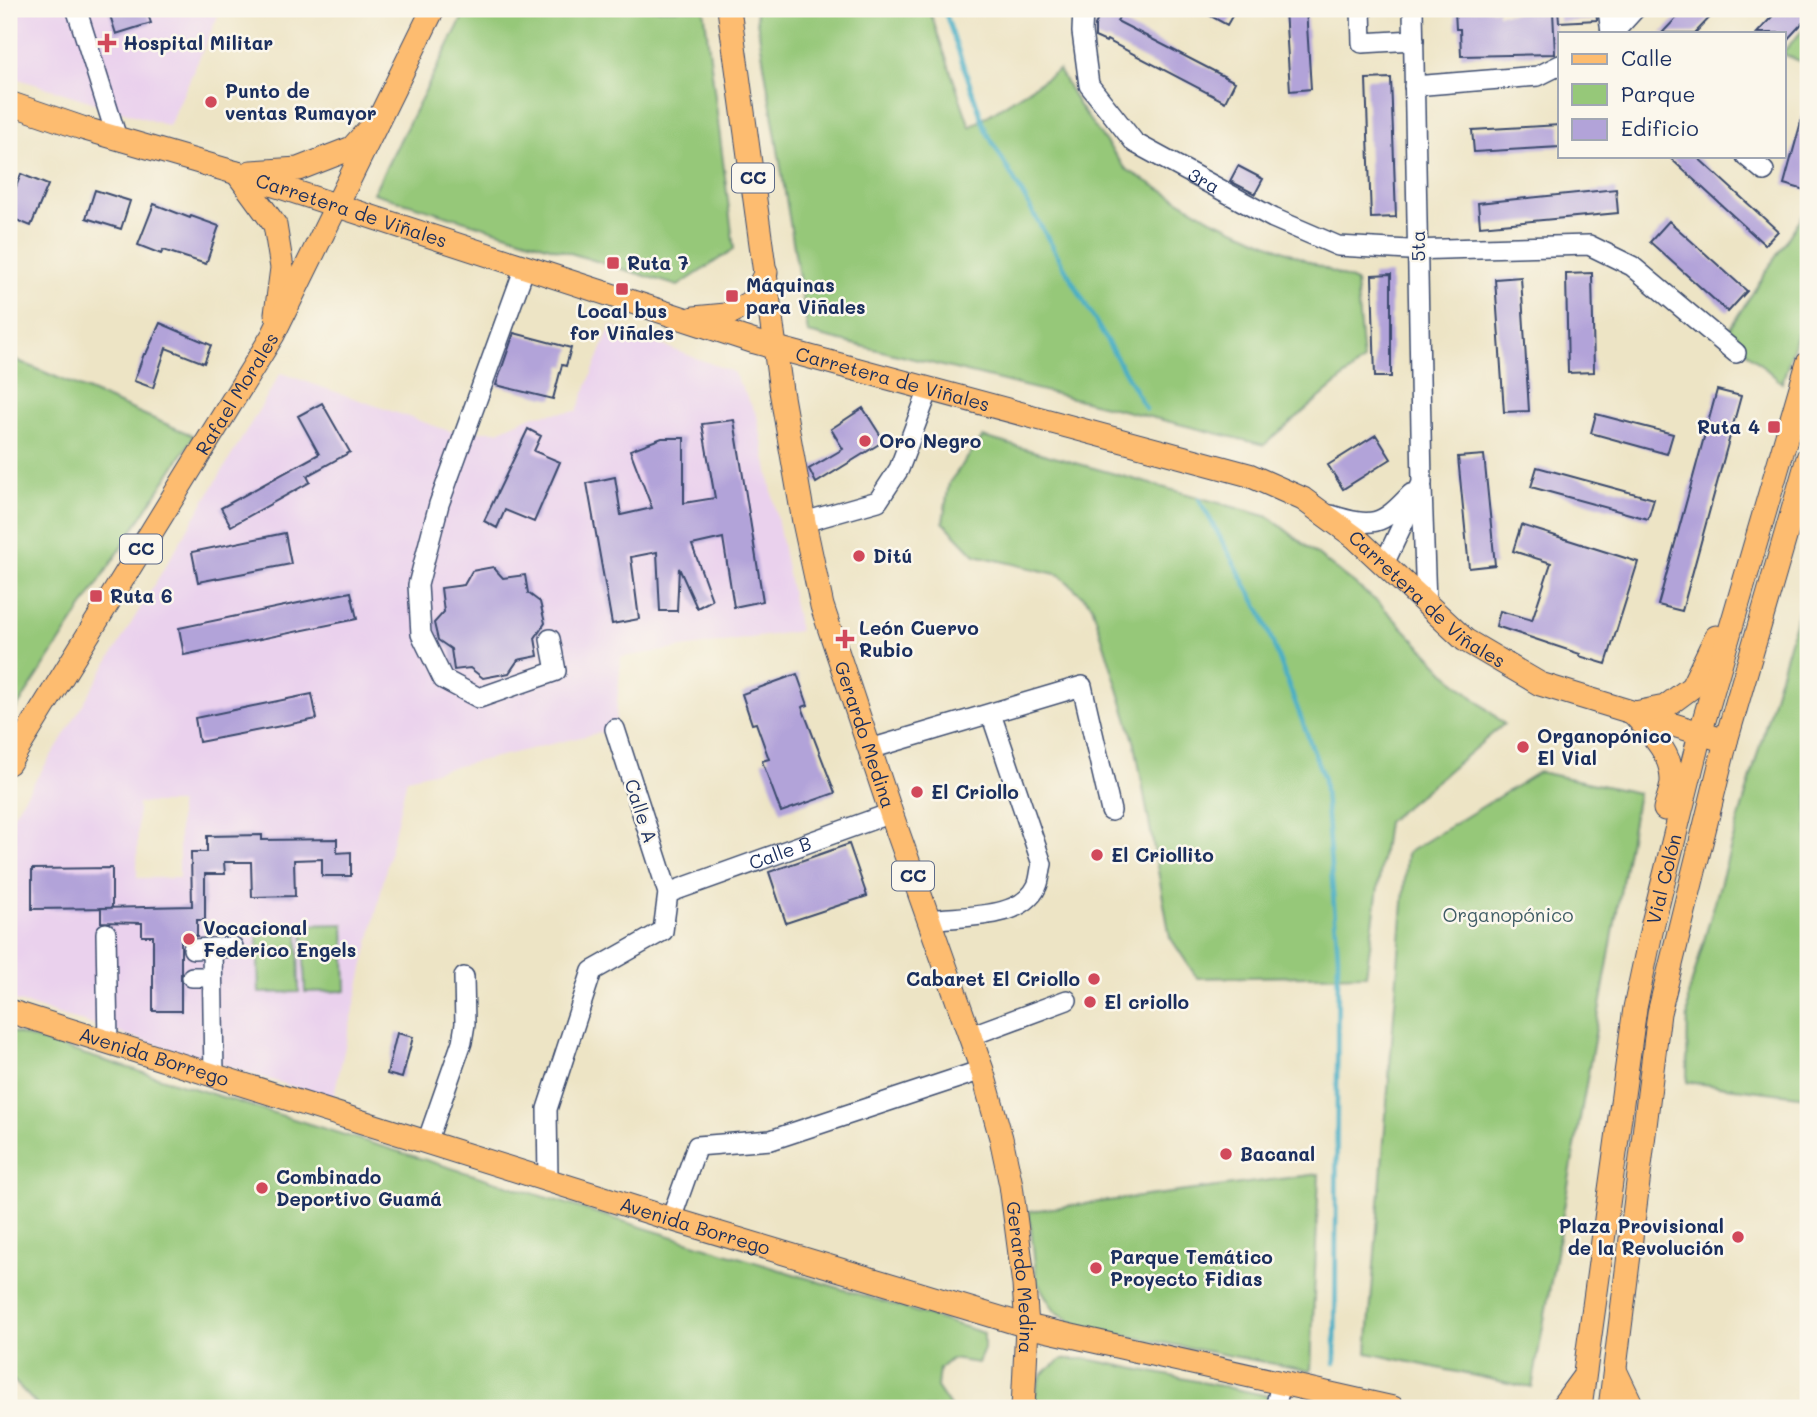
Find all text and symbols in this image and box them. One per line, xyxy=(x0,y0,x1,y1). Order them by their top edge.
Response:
place label: Hospital Militar xyxy=(123,30,273,55)
legend xyxy=(1558,32,1786,158)
marker: Hospital Militar xyxy=(97,33,117,53)
text: Calle xyxy=(1621,44,1673,71)
place label: Punto de ventas Rumayor xyxy=(225,78,377,125)
text: Parque xyxy=(1621,80,1695,107)
marker: Punto de ventas Rumayor xyxy=(203,94,219,110)
text: Edificio xyxy=(1621,114,1699,141)
street label: 3ra xyxy=(1184,161,1224,199)
road number: CC xyxy=(732,163,774,192)
street label: Carretera de Viñales xyxy=(253,167,451,253)
street label: 5ta xyxy=(1405,230,1430,262)
place label: Ruta 7 xyxy=(627,250,689,275)
marker: Ruta 7 xyxy=(605,255,621,271)
place label: Máquinas para Viñales xyxy=(746,272,866,319)
marker: Local bus for Viñales xyxy=(614,281,630,297)
marker: Máquinas para Viñales xyxy=(724,288,740,304)
place label: Local bus for Viñales xyxy=(570,298,674,345)
street label: Rafael Morales xyxy=(189,327,284,459)
street label: Carretera de Viñales xyxy=(793,341,993,417)
place label: Ruta 4 xyxy=(1697,414,1760,439)
marker: Ruta 4 xyxy=(1766,419,1782,435)
place label: Oro Negro xyxy=(879,428,981,453)
marker: Oro Negro xyxy=(857,433,873,449)
street label: Carretera de Viñales xyxy=(1343,524,1510,673)
road number: CC xyxy=(120,534,162,564)
place label: Ditú xyxy=(873,543,912,568)
marker: Ditú xyxy=(851,548,867,564)
place label: Ruta 6 xyxy=(110,583,172,608)
marker: Ruta 6 xyxy=(88,588,104,604)
place label: León Cuervo Rubio xyxy=(859,615,979,662)
marker: León Cuervo Rubio xyxy=(837,631,853,647)
street label: Gerardo Medina xyxy=(829,658,901,811)
place label: Organopónico El Vial xyxy=(1537,723,1671,770)
marker: Organopónico El Vial xyxy=(1515,739,1531,755)
street label: Calle A xyxy=(619,776,664,846)
place label: El Criollo xyxy=(931,779,1019,804)
marker: El Criollo xyxy=(909,784,925,800)
street label: Calle B xyxy=(745,830,814,875)
street label: Vial Colón xyxy=(1640,831,1687,927)
place label: El Criollito xyxy=(1111,842,1214,867)
marker: El Criollito xyxy=(1089,847,1105,863)
road number: CC xyxy=(892,862,934,890)
park label: Organopónico xyxy=(1442,902,1574,927)
place label: Vocacional Federico Engels xyxy=(203,915,356,962)
marker: Vocacional Federico Engels xyxy=(181,931,197,947)
place label: Cabaret El Criollo xyxy=(906,966,1080,991)
marker: Cabaret El Criollo xyxy=(1086,971,1102,987)
place label: El criollo xyxy=(1104,989,1189,1014)
marker: El criollo xyxy=(1082,994,1098,1010)
street label: Avenida Borrego xyxy=(76,1021,232,1091)
place label: Bacanal xyxy=(1240,1141,1315,1166)
marker: Bacanal xyxy=(1218,1146,1234,1162)
place label: Combinado Deportivo Guamá xyxy=(276,1164,442,1211)
marker: Combinado Deportivo Guamá xyxy=(254,1180,270,1196)
street label: Avenida Borrego xyxy=(617,1191,773,1260)
street label: Gerardo Medina xyxy=(1001,1200,1040,1354)
place label: Plaza Provisional de la Revolución xyxy=(1559,1213,1724,1260)
marker: Plaza Provisional de la Revolución xyxy=(1730,1229,1746,1245)
place label: Parque Temático Proyecto Fidias xyxy=(1110,1244,1273,1291)
marker: Parque Temático Proyecto Fidias xyxy=(1088,1260,1104,1276)

